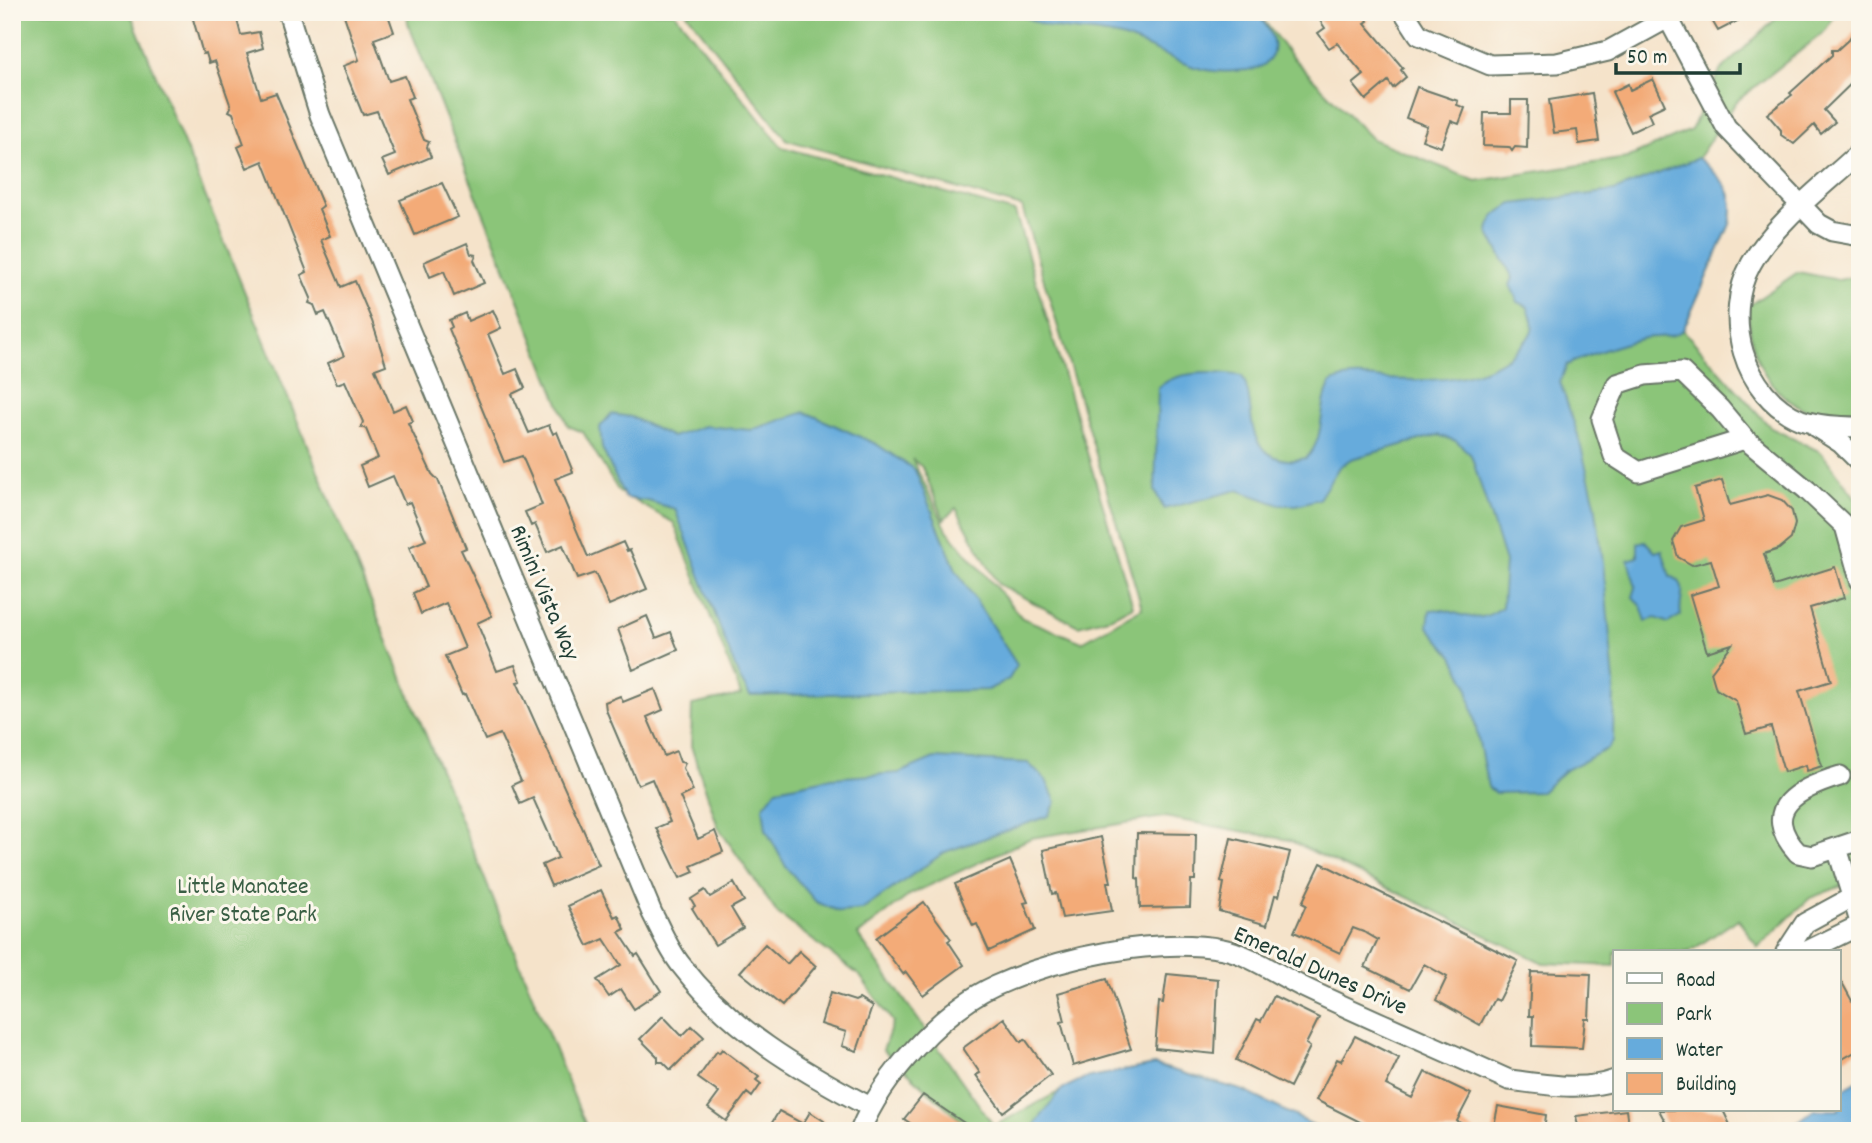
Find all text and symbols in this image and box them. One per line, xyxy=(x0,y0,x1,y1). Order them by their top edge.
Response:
scale bar xyxy=(1616,32,1741,76)
text: 50 m xyxy=(1627,44,1667,74)
street label: Rimini Vista Way xyxy=(499,520,588,667)
park label: Little Manatee River State Park xyxy=(169,871,317,933)
street label: Emerald Dunes Drive xyxy=(1228,918,1412,1025)
legend xyxy=(1613,950,1840,1112)
text: Road xyxy=(1676,967,1715,997)
text: Park xyxy=(1676,1001,1712,1031)
text: Water xyxy=(1676,1037,1723,1067)
text: Building xyxy=(1676,1071,1736,1101)

